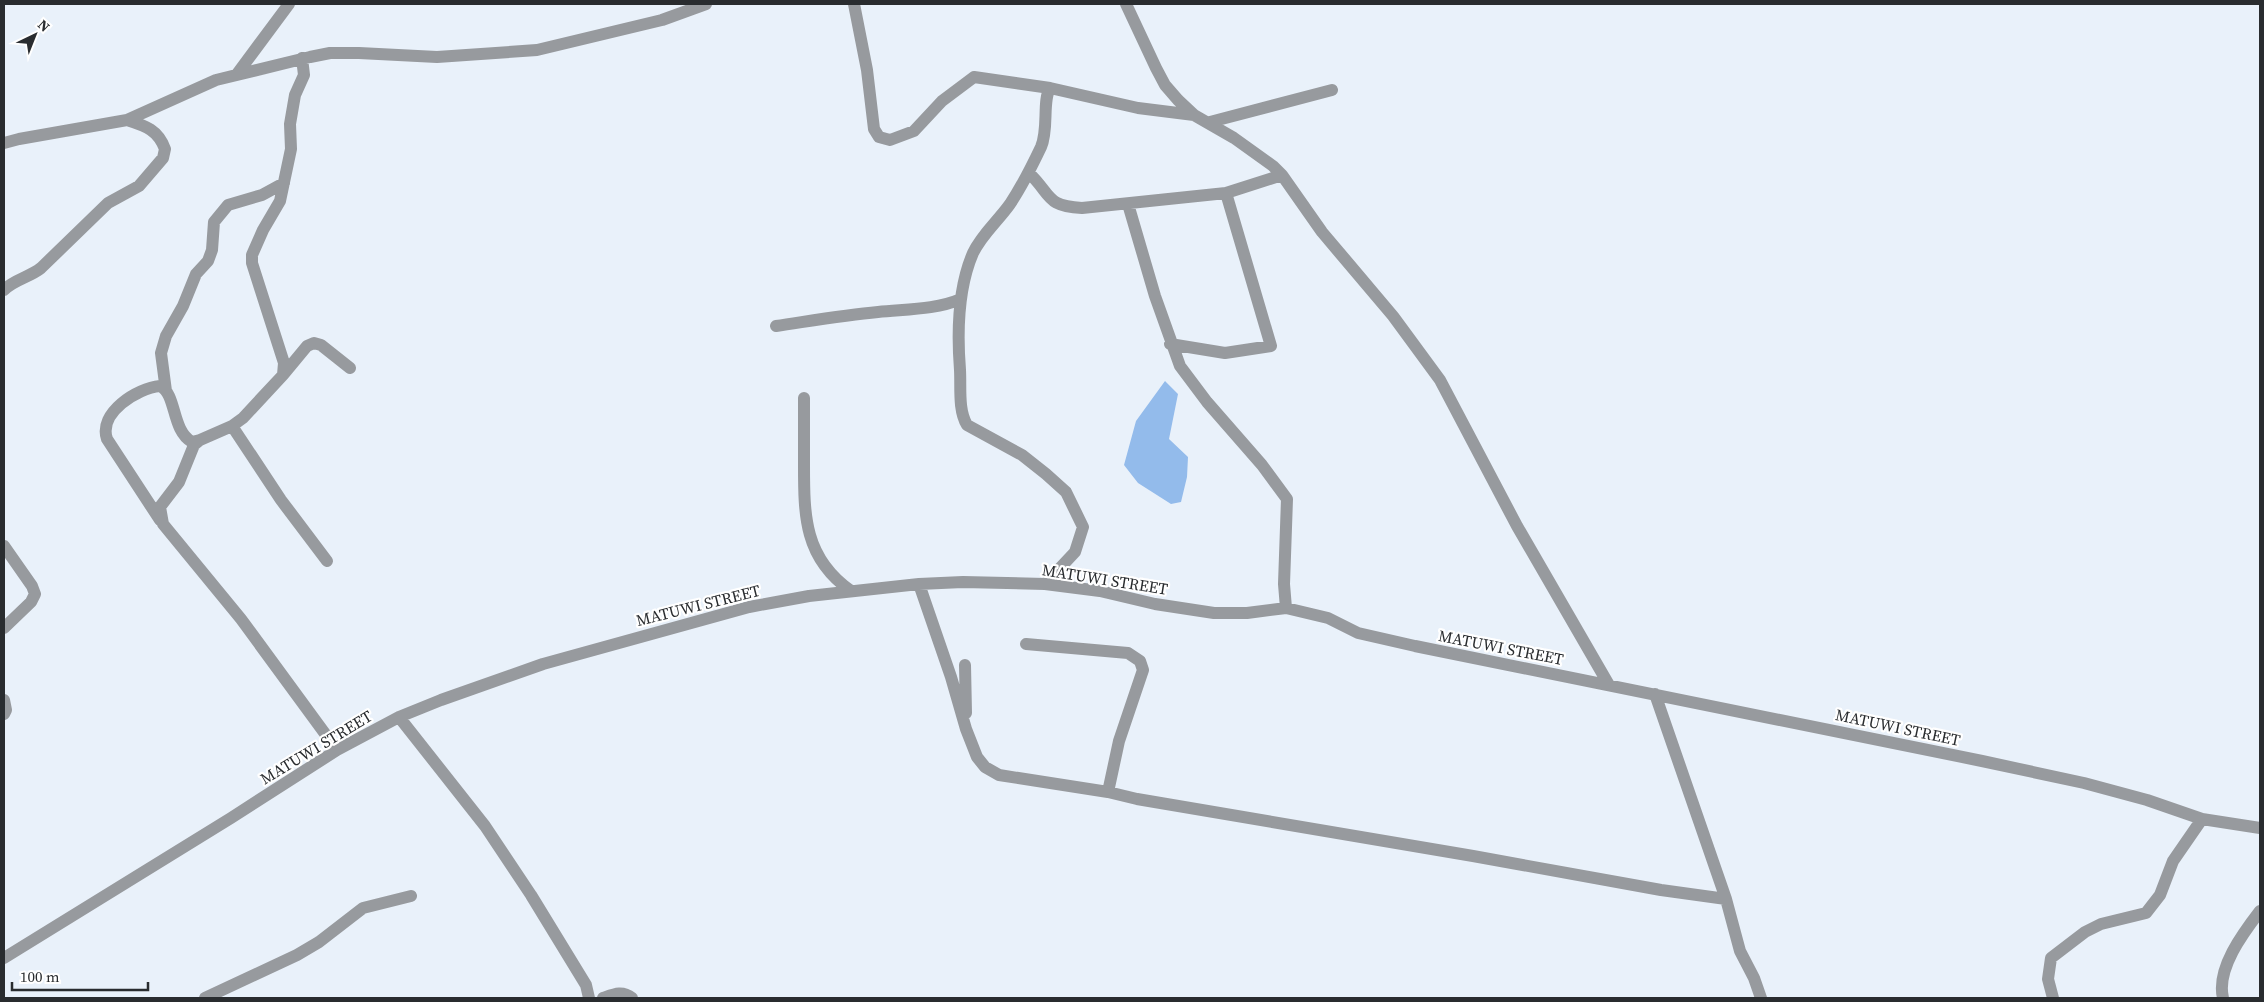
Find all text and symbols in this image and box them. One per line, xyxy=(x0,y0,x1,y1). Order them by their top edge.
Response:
north arrow xyxy=(10,10,60,60)
text: N xyxy=(33,15,54,36)
street label: MATUWI STREET xyxy=(1040,558,1170,600)
street label: MATUWI STREET xyxy=(634,579,763,631)
street label: MATUWI STREET xyxy=(1436,624,1566,670)
street label: MATUWI STREET xyxy=(1834,703,1963,751)
street label: MATUWI STREET xyxy=(256,705,376,789)
scale bar xyxy=(12,960,149,992)
text: 100 m xyxy=(20,966,60,987)

